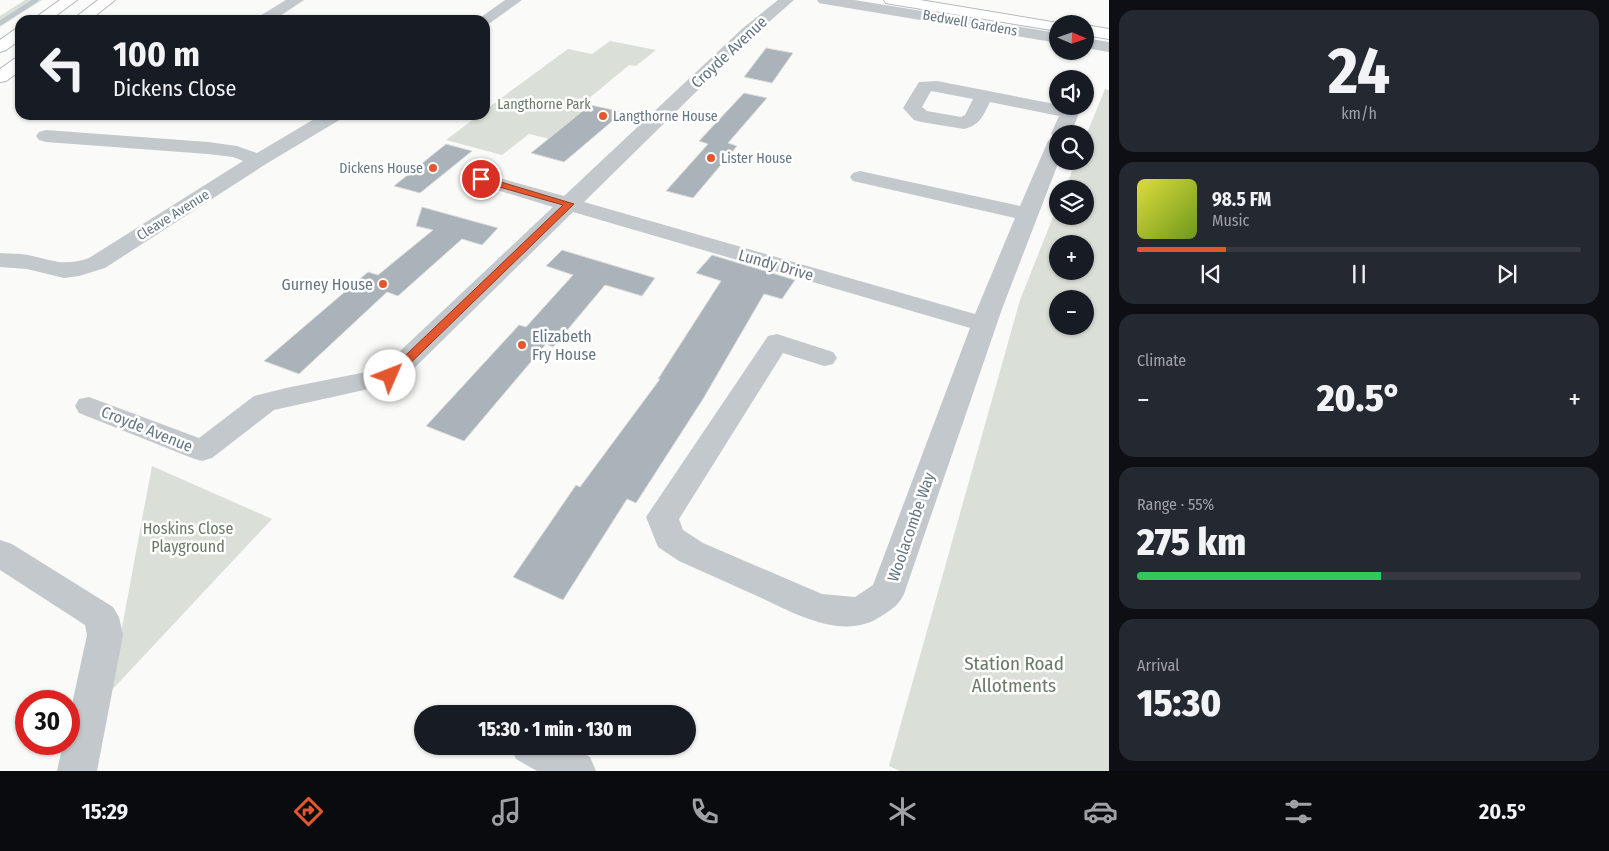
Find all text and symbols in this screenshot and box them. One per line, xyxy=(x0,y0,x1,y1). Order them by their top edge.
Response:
street label: Bedwell Gardens xyxy=(921,6,1019,40)
street label: Croyde Avenue xyxy=(687,12,771,92)
north arrow xyxy=(1049,15,1094,60)
map controls xyxy=(1049,15,1094,335)
text: 24 xyxy=(1328,32,1390,110)
text: 100 m xyxy=(113,33,200,75)
icon: left xyxy=(30,35,95,100)
button: sound xyxy=(1049,70,1094,115)
text: Dickens Close xyxy=(113,75,236,102)
park label: Langthorne Park xyxy=(497,96,591,113)
text: km/h xyxy=(1341,104,1377,123)
place label: Langthorne House xyxy=(613,108,718,125)
marker: Langthorne House xyxy=(597,110,609,122)
button: search xyxy=(1049,125,1094,170)
place label: Lister House xyxy=(721,150,792,167)
marker: Lister House xyxy=(705,152,717,164)
pin xyxy=(460,158,502,200)
place label: Dickens House xyxy=(339,160,423,177)
marker: Dickens House xyxy=(427,162,439,174)
icon: arrive xyxy=(467,165,495,193)
button: layers xyxy=(1049,180,1094,225)
street label: Cleave Avenue xyxy=(134,186,213,244)
text: 98.5 FM xyxy=(1212,188,1271,211)
text: Music xyxy=(1212,211,1249,230)
button: + xyxy=(1049,235,1094,280)
street label: Lundy Drive xyxy=(736,245,816,285)
icon: previous xyxy=(1197,260,1225,288)
icon: pause xyxy=(1345,260,1373,288)
icon: next xyxy=(1493,260,1521,288)
place label: Gurney House xyxy=(281,275,373,294)
marker: Gurney House xyxy=(377,278,389,290)
button: − xyxy=(1049,290,1094,335)
place label: Elizabeth Fry House xyxy=(532,327,596,364)
marker: Elizabeth Fry House xyxy=(516,339,528,351)
position arrow xyxy=(363,349,415,401)
text: Climate xyxy=(1137,351,1186,370)
text: 20.5° xyxy=(1317,375,1401,421)
text: − xyxy=(1137,383,1150,416)
text: + xyxy=(1568,383,1581,416)
street label: Croyde Avenue xyxy=(99,402,196,456)
street label: Woolacombe Way xyxy=(883,469,939,584)
text: Range · 55% xyxy=(1137,495,1214,514)
park label: Hoskins Close Playground xyxy=(143,519,233,556)
text: 275 km xyxy=(1137,519,1246,565)
park label: Station Road Allotments xyxy=(964,652,1064,697)
text: Arrival xyxy=(1137,656,1179,675)
text: 15:30 xyxy=(1137,680,1221,726)
speed limit sign: 30 xyxy=(15,690,80,755)
text: 15:30 · 1 min · 130 m xyxy=(478,718,632,741)
icon: directions xyxy=(291,794,326,829)
icon: music xyxy=(489,794,524,829)
icon: phone xyxy=(687,794,722,829)
icon: climate xyxy=(885,794,920,829)
icon: car xyxy=(1083,794,1118,829)
icon: filters xyxy=(1281,794,1316,829)
text: 15:29 xyxy=(82,798,128,825)
text: 20.5° xyxy=(1479,798,1527,825)

